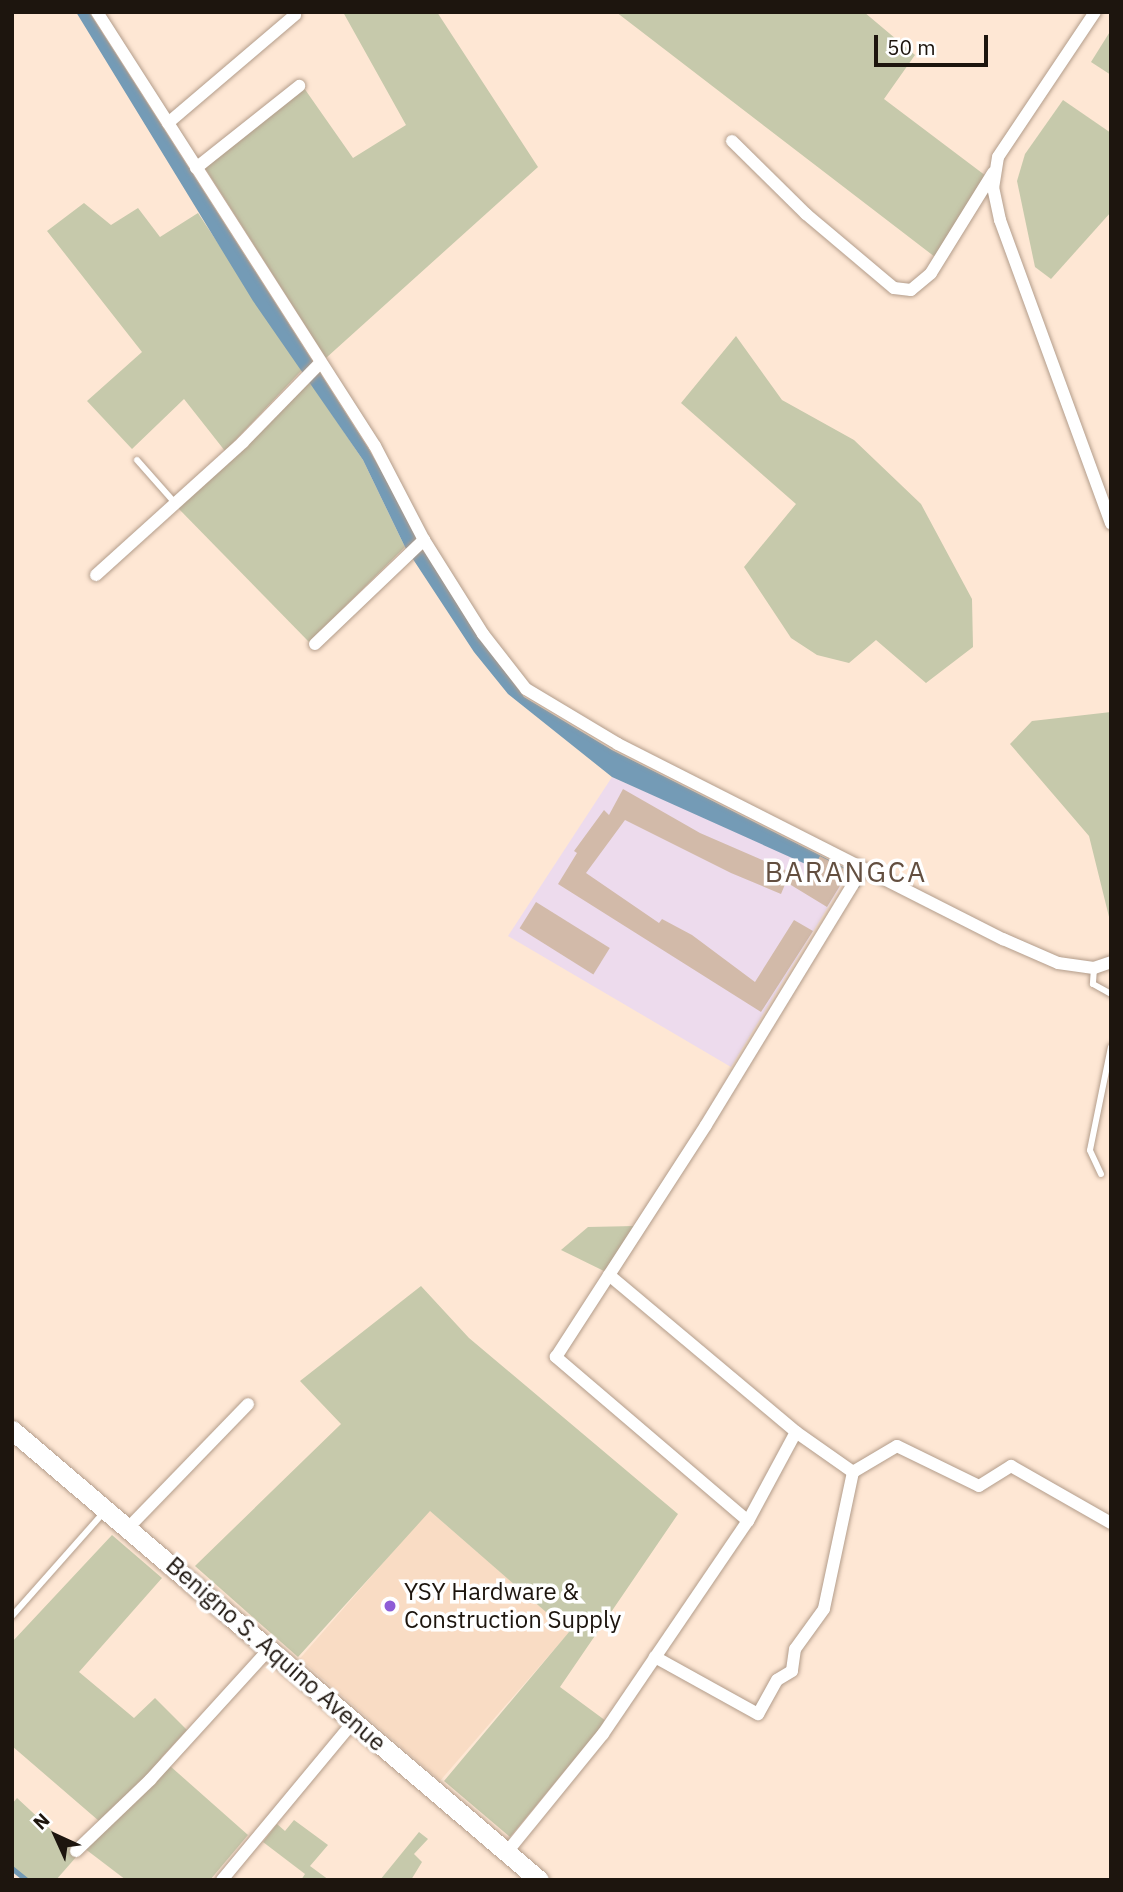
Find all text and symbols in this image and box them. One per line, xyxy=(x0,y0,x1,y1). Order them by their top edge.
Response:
scale bar xyxy=(878,21,992,65)
text: 50 m xyxy=(887,33,936,61)
district label: BARANGCA xyxy=(766,855,926,889)
street label: Benigno S. Aquino Avenue xyxy=(160,1551,392,1757)
place label: YSY Hardware & Construction Supply xyxy=(404,1578,621,1634)
marker: YSY Hardware & Construction Supply xyxy=(382,1598,398,1614)
north arrow xyxy=(21,1801,91,1871)
text: N xyxy=(28,1808,54,1835)

